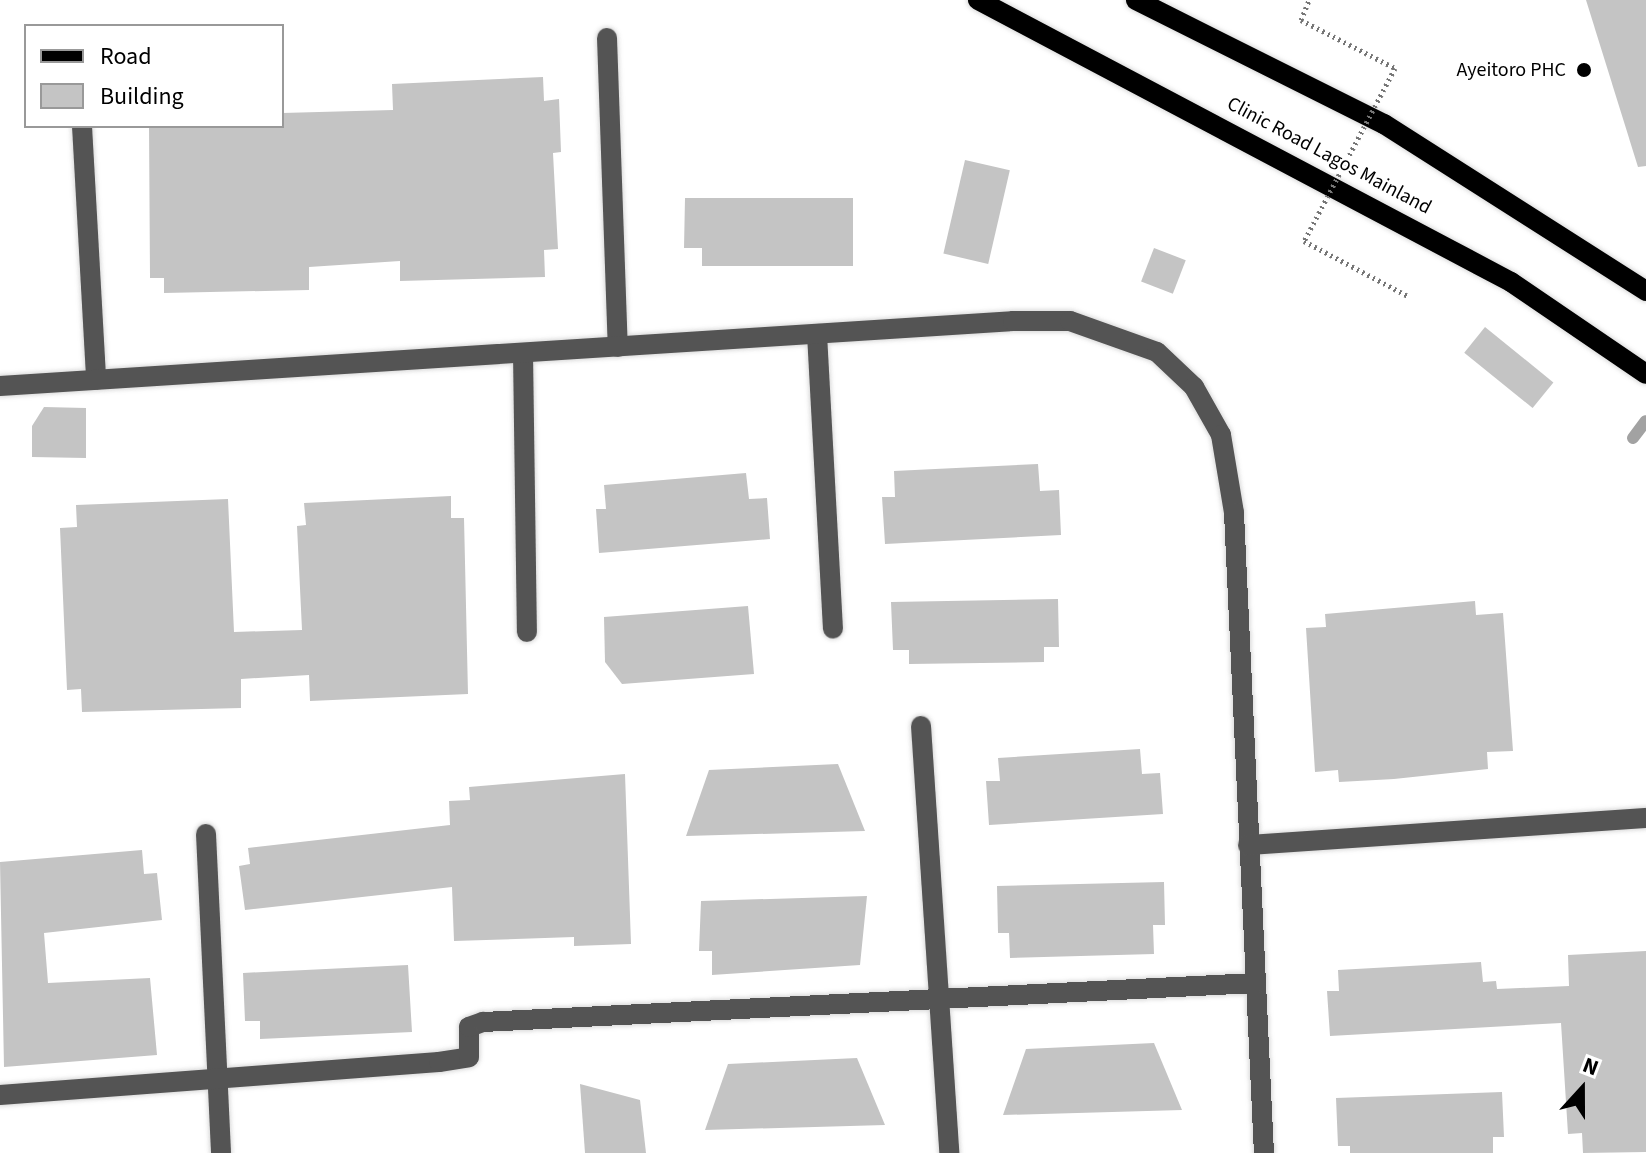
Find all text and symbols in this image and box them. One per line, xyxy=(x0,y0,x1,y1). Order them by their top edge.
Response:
legend xyxy=(24,24,284,128)
text: Road xyxy=(100,39,152,74)
place label: Ayeitoro PHC xyxy=(1456,58,1566,82)
marker: Ayeitoro PHC xyxy=(1573,59,1595,81)
text: Building xyxy=(100,79,184,114)
street label: Clinic Road Lagos Mainland xyxy=(1223,92,1435,220)
north arrow xyxy=(1542,1049,1622,1129)
text: N xyxy=(1578,1049,1603,1084)

